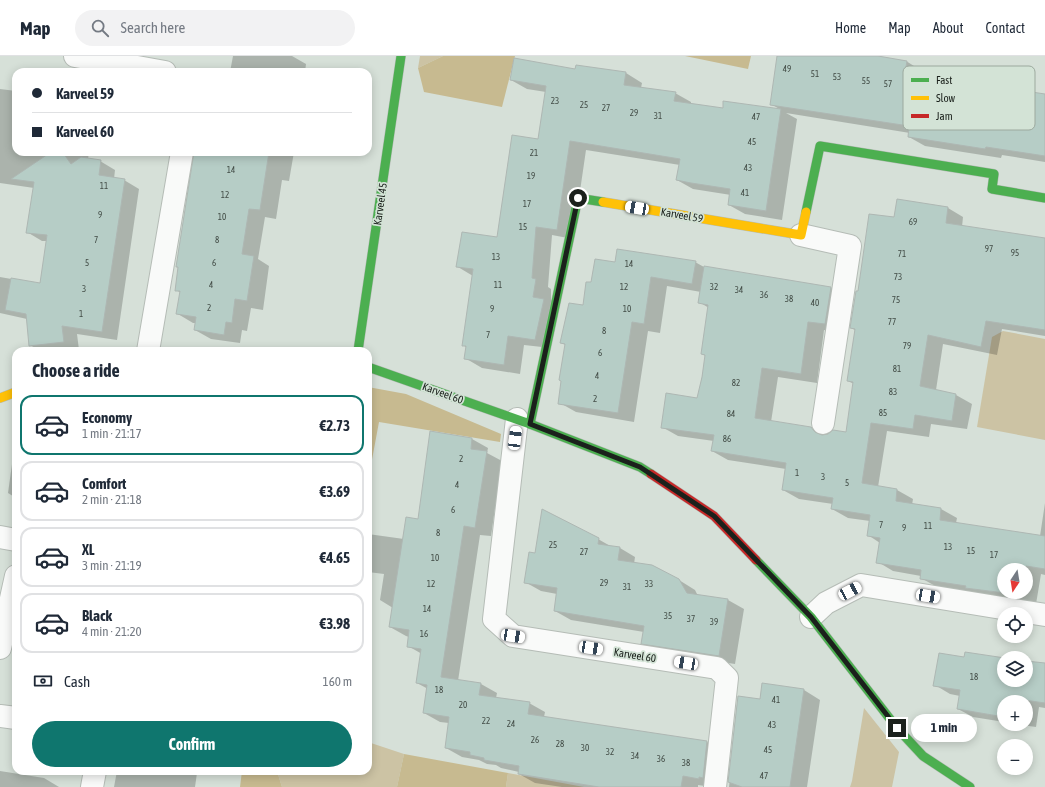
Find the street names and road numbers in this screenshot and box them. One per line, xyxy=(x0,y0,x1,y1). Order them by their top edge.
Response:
street label: Karveel 45 xyxy=(371,182,389,226)
street label: Karveel 59 xyxy=(660,205,704,225)
street label: Karveel 60 xyxy=(421,380,465,406)
street label: Karveel 60 xyxy=(613,646,657,664)

